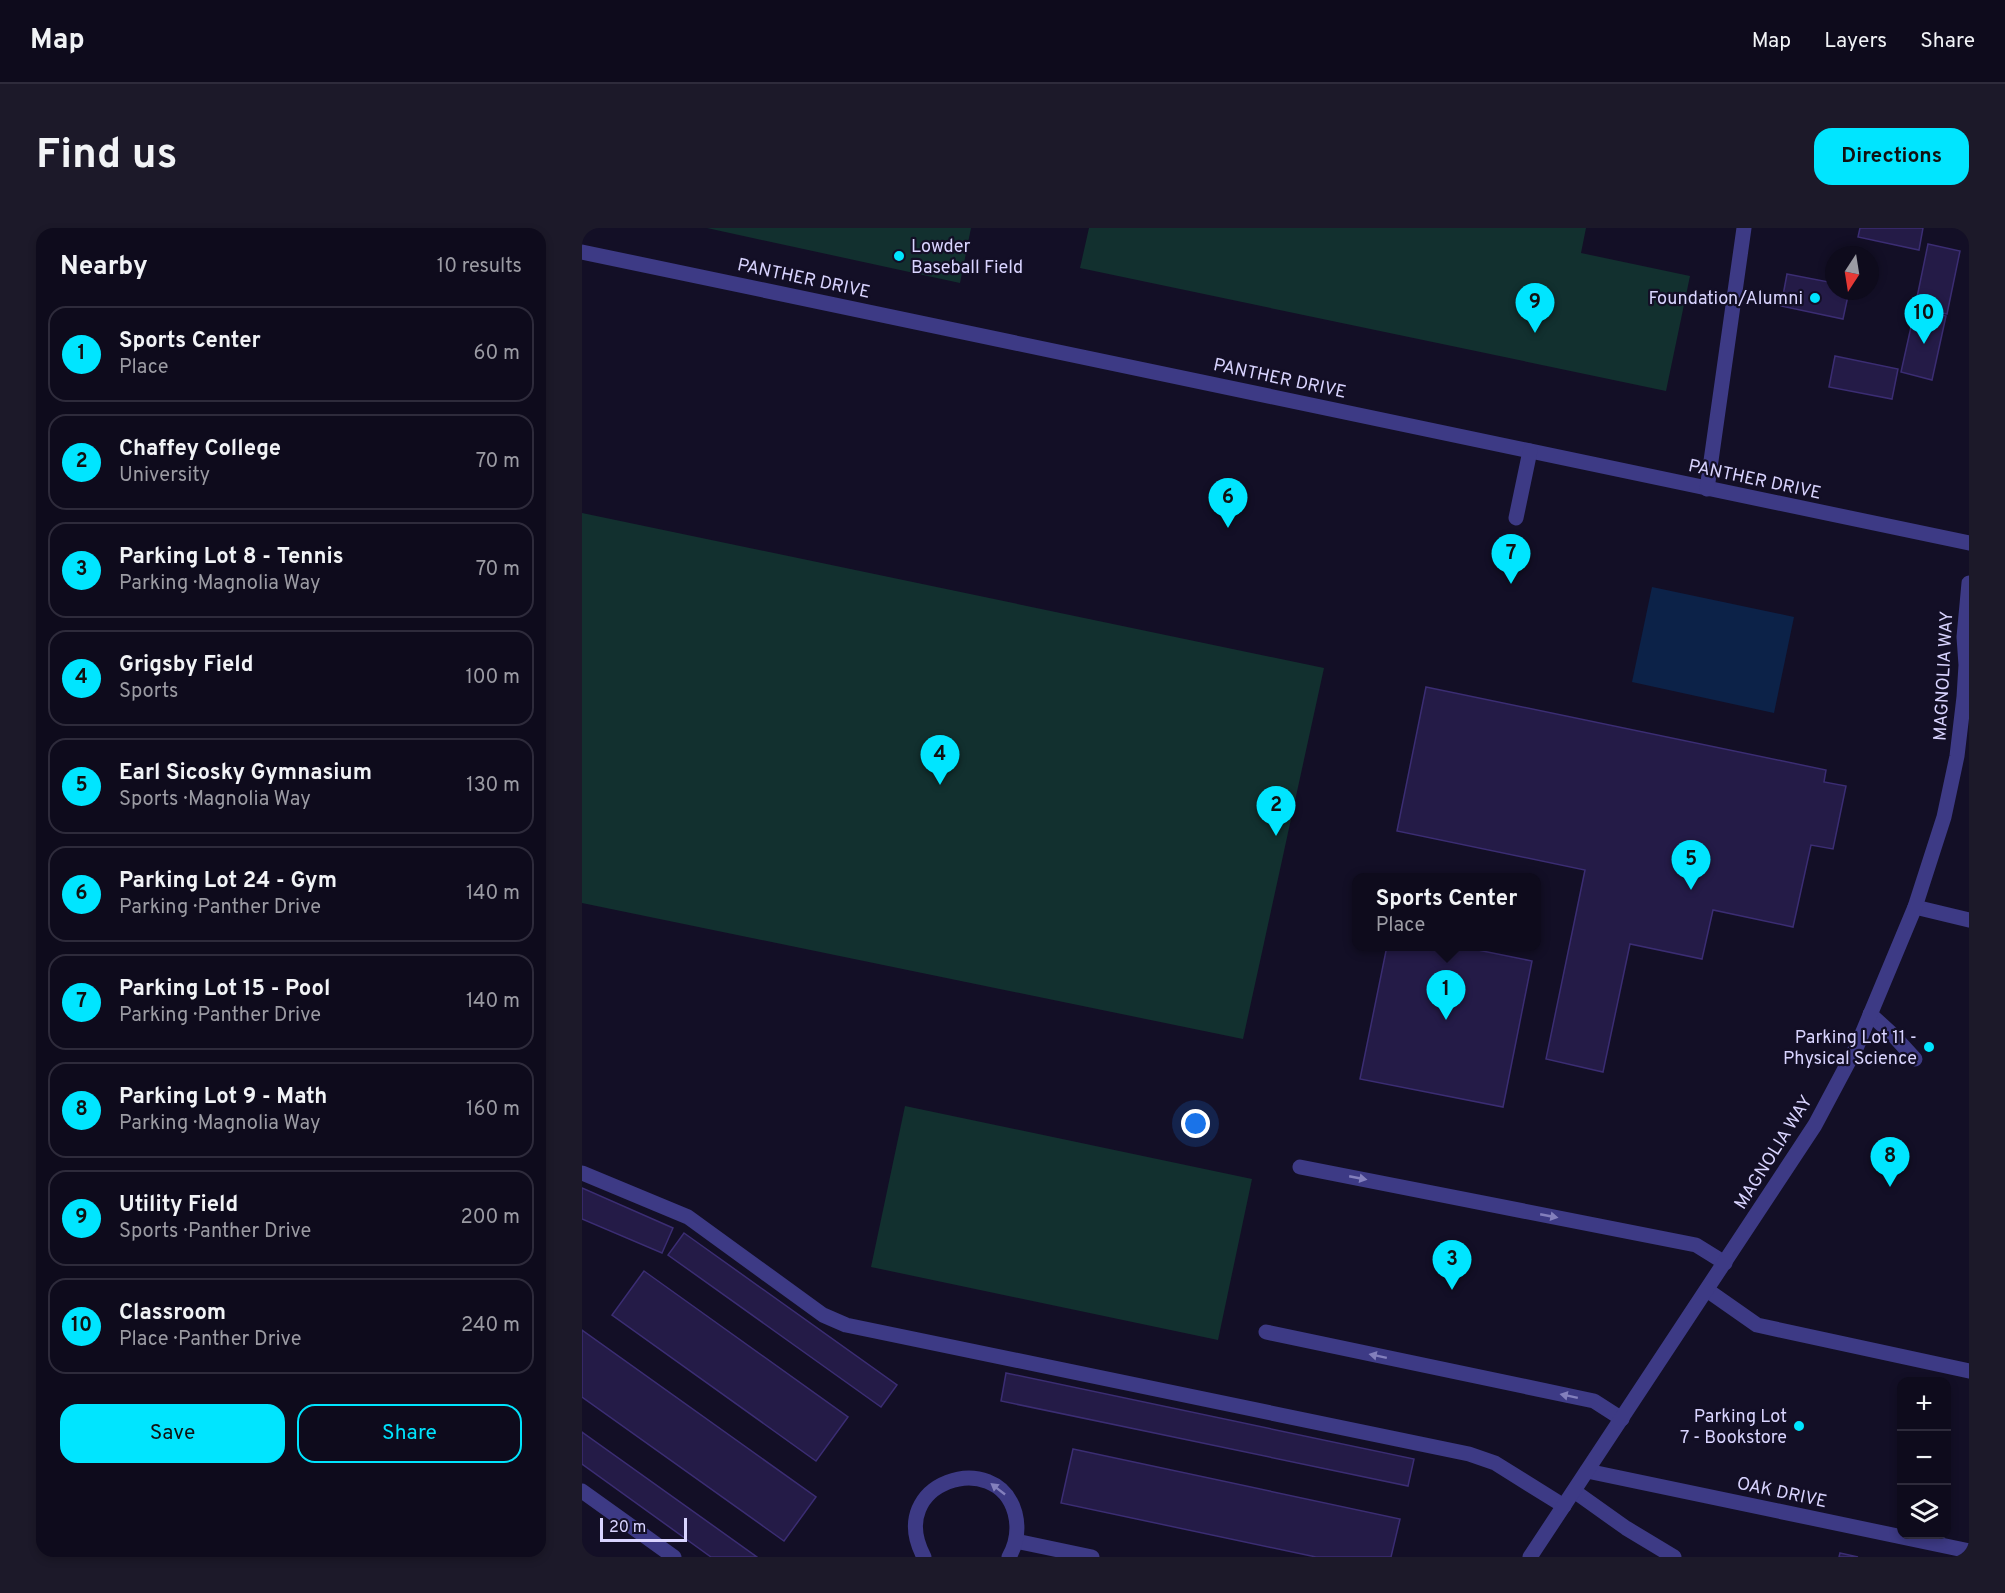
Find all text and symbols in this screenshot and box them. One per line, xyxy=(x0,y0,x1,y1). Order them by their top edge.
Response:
text: Map xyxy=(30,23,85,59)
text: Map xyxy=(1752,28,1791,55)
text: Layers xyxy=(1824,28,1887,55)
text: Share xyxy=(1920,28,1975,55)
button: Directions xyxy=(1814,128,1969,185)
text: Find us xyxy=(36,130,177,183)
place label: Lowder Baseball Field xyxy=(911,236,1023,280)
north arrow xyxy=(1825,246,1879,300)
marker: Lowder Baseball Field xyxy=(892,249,906,263)
text: Nearby xyxy=(60,251,148,284)
text: 10 results xyxy=(437,254,522,280)
street label: PANTHER DRIVE xyxy=(735,254,872,305)
pin: 9 xyxy=(1516,284,1554,333)
place label: Foundation/Alumni xyxy=(1648,288,1803,311)
marker: Foundation/Alumni xyxy=(1808,291,1822,305)
pin: 10 xyxy=(1904,294,1944,344)
text: Sports Center xyxy=(119,328,261,355)
text: 1 xyxy=(78,341,86,367)
text: 60 m xyxy=(474,341,520,367)
street label: PANTHER DRIVE xyxy=(1211,354,1348,405)
text: Place xyxy=(119,355,169,381)
text: Chaffey College xyxy=(119,436,281,463)
text: 2 xyxy=(75,449,88,475)
text: 70 m xyxy=(476,449,520,475)
street label: PANTHER DRIVE xyxy=(1686,455,1823,506)
text: University xyxy=(119,463,210,489)
pin: 6 xyxy=(1208,478,1248,528)
pin: 7 xyxy=(1492,534,1530,584)
text: Parking Lot 8 - Tennis xyxy=(119,544,344,571)
text: 3 xyxy=(76,557,88,583)
text: 70 m xyxy=(476,557,520,583)
text: Parking · Magnolia Way xyxy=(119,571,321,597)
street label: MAGNOLIA WAY xyxy=(1930,610,1959,742)
text: Grigsby Field xyxy=(119,652,253,679)
text: 4 xyxy=(75,665,88,691)
text: 100 m xyxy=(465,665,520,691)
text: Sports xyxy=(119,679,179,705)
pin: 4 xyxy=(920,736,960,785)
text: Earl Sicosky Gymnasium xyxy=(119,760,372,787)
text: 5 xyxy=(75,773,88,799)
text: 130 m xyxy=(466,773,520,799)
pin: 2 xyxy=(1256,786,1296,836)
text: Sports · Magnolia Way xyxy=(119,787,311,813)
pin: 5 xyxy=(1672,840,1710,890)
text: Parking Lot 24 - Gym xyxy=(119,868,337,895)
popup xyxy=(1352,873,1541,951)
text: 6 xyxy=(75,881,88,907)
text: 140 m xyxy=(466,881,520,907)
text: Sports Center xyxy=(1376,886,1517,913)
text: Parking · Panther Drive xyxy=(119,895,321,921)
text: Place xyxy=(1376,913,1425,939)
pin: 1 xyxy=(1426,970,1466,1020)
text: Parking Lot 15 - Pool xyxy=(119,976,330,1003)
text: 7 xyxy=(76,989,87,1015)
text: 140 m xyxy=(466,989,520,1015)
text: Parking · Panther Drive xyxy=(119,1003,321,1029)
place label: Parking Lot 11 - Physical Science xyxy=(1783,1027,1917,1071)
marker: Parking Lot 11 - Physical Science xyxy=(1922,1040,1936,1054)
text: Parking Lot 9 - Math xyxy=(119,1084,327,1111)
street label: MAGNOLIA WAY xyxy=(1730,1091,1819,1214)
text: 8 xyxy=(75,1097,88,1123)
text: 160 m xyxy=(466,1097,520,1123)
your location xyxy=(1181,1109,1210,1138)
text: Parking · Magnolia Way xyxy=(119,1111,321,1137)
pin: 8 xyxy=(1870,1138,1910,1187)
one-way arrow xyxy=(1349,1174,1368,1183)
text: Utility Field xyxy=(119,1192,238,1219)
text: 9 xyxy=(75,1205,88,1231)
text: 200 m xyxy=(461,1205,520,1231)
one-way arrow xyxy=(1540,1212,1559,1221)
text: Sports · Panther Drive xyxy=(119,1219,311,1245)
pin: 3 xyxy=(1432,1240,1472,1290)
text: Classroom xyxy=(119,1300,226,1327)
text: 10 xyxy=(71,1313,92,1339)
text: 240 m xyxy=(461,1313,520,1339)
text: Place · Panther Drive xyxy=(119,1327,301,1353)
one-way arrow xyxy=(1369,1350,1387,1360)
map controls xyxy=(1897,1377,1951,1539)
button: + xyxy=(1897,1377,1951,1431)
one-way arrow xyxy=(1559,1391,1578,1400)
button: Save xyxy=(60,1404,285,1463)
button: Share xyxy=(297,1404,522,1463)
place label: Parking Lot 7 - Bookstore xyxy=(1680,1406,1787,1450)
marker: Parking Lot 7 - Bookstore xyxy=(1792,1419,1806,1433)
button: − xyxy=(1897,1431,1951,1485)
street label: OAK DRIVE xyxy=(1734,1473,1829,1514)
one-way arrow xyxy=(990,1484,1005,1496)
button: layers xyxy=(1897,1485,1951,1539)
scale bar xyxy=(600,1515,687,1542)
text: 20 m xyxy=(609,1518,646,1538)

